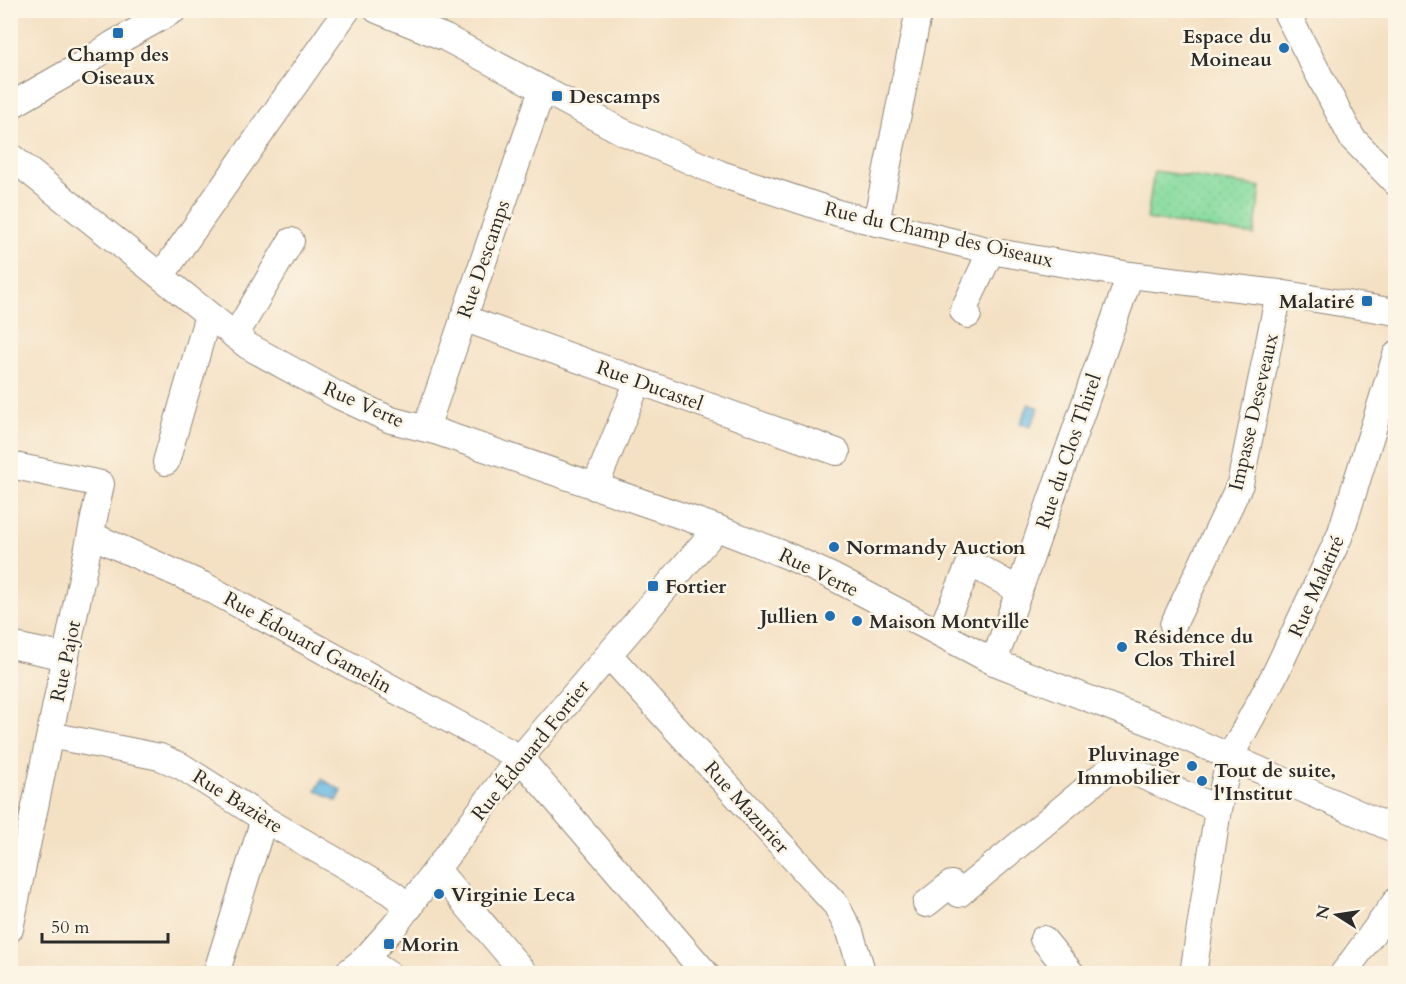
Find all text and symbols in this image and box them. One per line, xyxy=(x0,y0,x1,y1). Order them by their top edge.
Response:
place label: Espace du Moineau xyxy=(1182,23,1272,73)
marker: Champ des Oiseaux xyxy=(111,26,125,40)
place label: Champ des Oiseaux xyxy=(67,41,169,91)
marker: Espace du Moineau xyxy=(1277,41,1291,55)
place label: Descamps xyxy=(569,83,660,110)
marker: Descamps xyxy=(550,89,564,103)
street label: Rue du Champ des Oiseaux xyxy=(822,195,1056,274)
street label: Rue Descamps xyxy=(451,196,516,322)
place label: Malatiré xyxy=(1279,288,1355,315)
marker: Malatiré xyxy=(1360,294,1374,308)
street label: Impasse Deseveaux xyxy=(1222,331,1285,493)
street label: Rue Ducastel xyxy=(593,354,707,417)
street label: Rue du Clos Thirel xyxy=(1029,370,1108,532)
street label: Rue Verte xyxy=(319,375,408,434)
street label: Rue Malatiré xyxy=(1282,531,1351,641)
place label: Normandy Auction xyxy=(846,534,1026,561)
marker: Normandy Auction xyxy=(827,540,841,554)
street label: Rue Verte xyxy=(774,542,863,603)
place label: Fortier xyxy=(665,573,727,600)
marker: Fortier xyxy=(646,579,660,593)
street label: Rue Édouard Gamelin xyxy=(219,585,397,700)
place label: Jullien xyxy=(757,603,818,630)
place label: Maison Montville xyxy=(869,608,1029,635)
marker: Jullien xyxy=(823,609,837,623)
marker: Maison Montville xyxy=(850,614,864,628)
street label: Rue Pajot xyxy=(44,617,87,704)
place label: Résidence du Clos Thirel xyxy=(1134,623,1254,673)
marker: Résidence du Clos Thirel xyxy=(1115,640,1129,654)
street label: Rue Édouard Fortier xyxy=(465,674,596,826)
place label: Pluvinage Immobilier xyxy=(1077,741,1181,791)
street label: Rue Mazurier xyxy=(698,755,796,860)
place label: Tout de suite, l'Institut xyxy=(1214,757,1336,807)
marker: Pluvinage Immobilier xyxy=(1185,759,1199,773)
street label: Rue Bazière xyxy=(188,763,288,840)
marker: Tout de suite, l'Institut xyxy=(1195,774,1209,788)
place label: Virginie Leca xyxy=(451,881,576,908)
north arrow xyxy=(1307,885,1367,945)
marker: Virginie Leca xyxy=(432,887,446,901)
text: N xyxy=(1311,903,1336,921)
scale bar xyxy=(42,906,168,944)
text: 50 m xyxy=(51,915,90,940)
place label: Morin xyxy=(401,931,459,958)
marker: Morin xyxy=(382,937,396,951)

